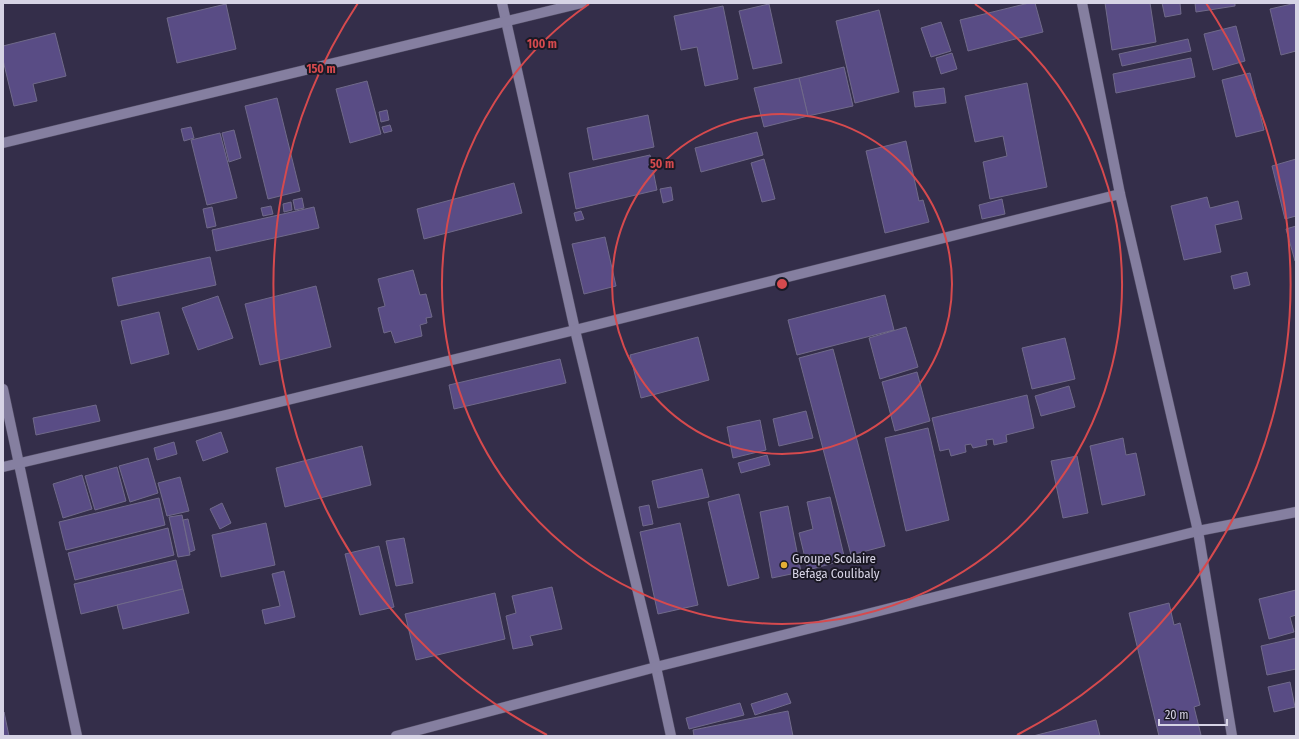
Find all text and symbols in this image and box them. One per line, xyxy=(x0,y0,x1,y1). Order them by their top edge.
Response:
text: 100 m xyxy=(527,37,557,51)
text: 150 m xyxy=(306,62,336,76)
text: 50 m xyxy=(650,157,674,171)
centre of rings xyxy=(775,277,789,291)
place label: Groupe Scolaire Befaga Coulibaly xyxy=(792,551,880,581)
marker: Groupe Scolaire Befaga Coulibaly xyxy=(779,560,789,570)
scale bar xyxy=(1159,701,1227,727)
text: 20 m xyxy=(1165,708,1189,722)

